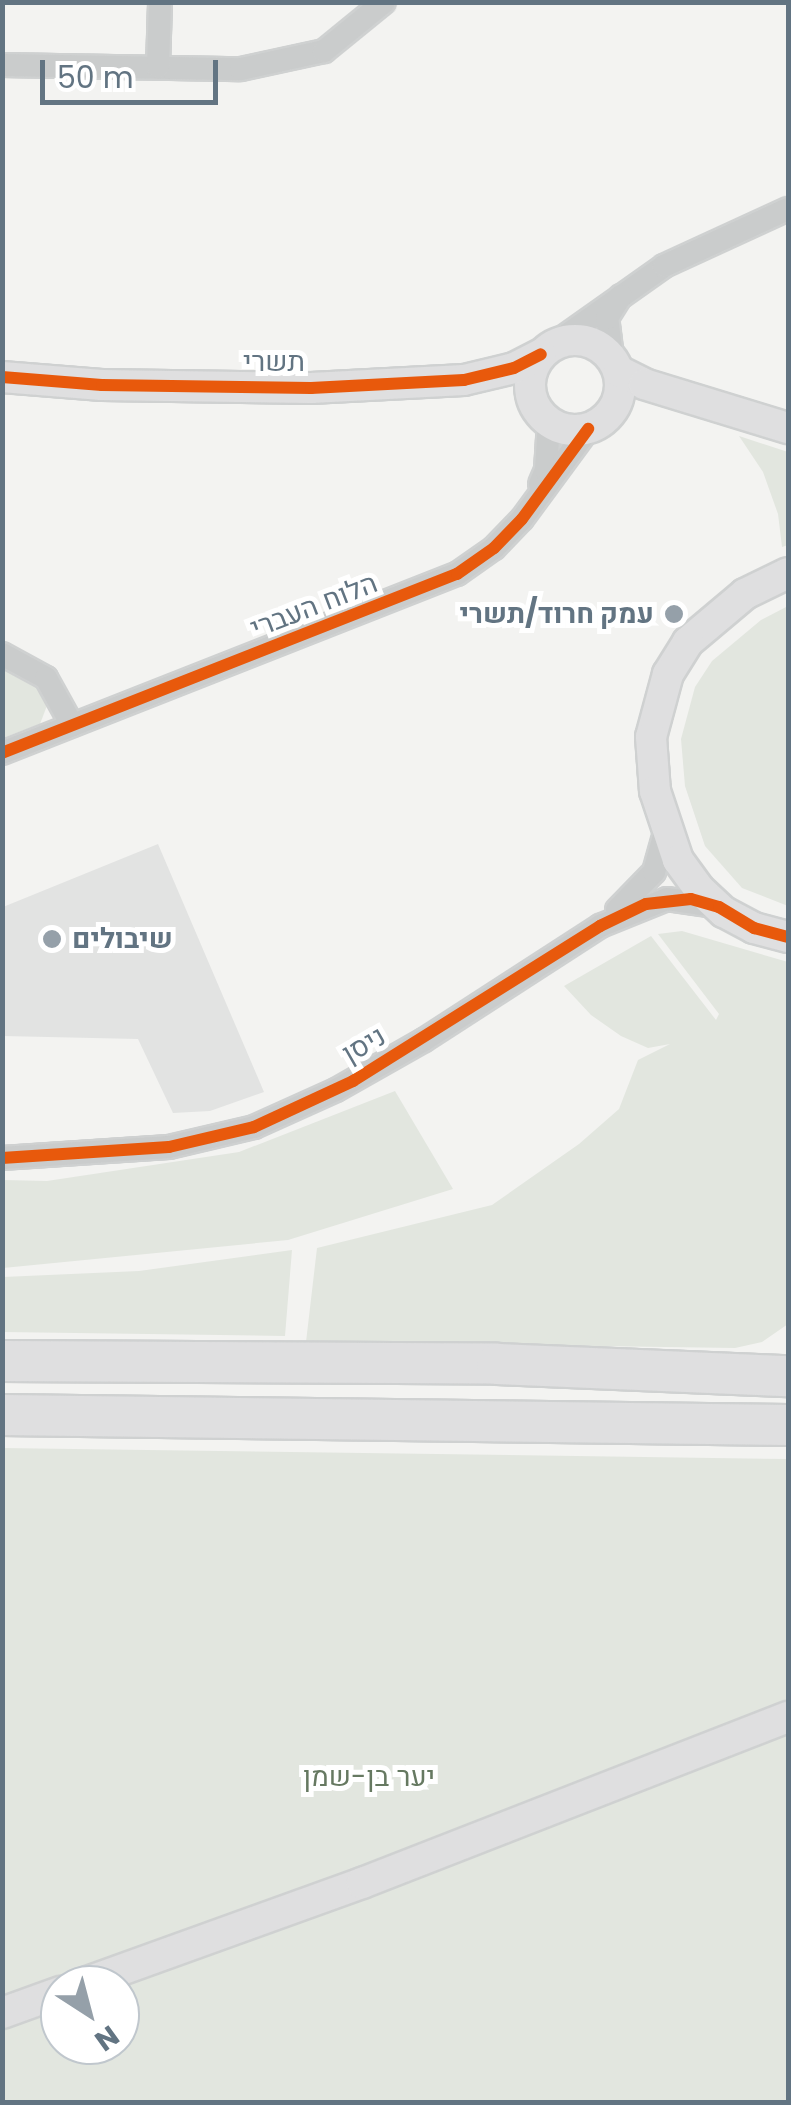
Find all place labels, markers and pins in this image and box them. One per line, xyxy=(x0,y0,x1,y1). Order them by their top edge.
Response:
place label: עמק חרוד/תשרי xyxy=(459,597,654,631)
marker: עמק חרוד/תשרי xyxy=(663,603,685,625)
place label: שיבולים xyxy=(72,922,173,956)
marker: שיבולים xyxy=(41,928,63,950)

